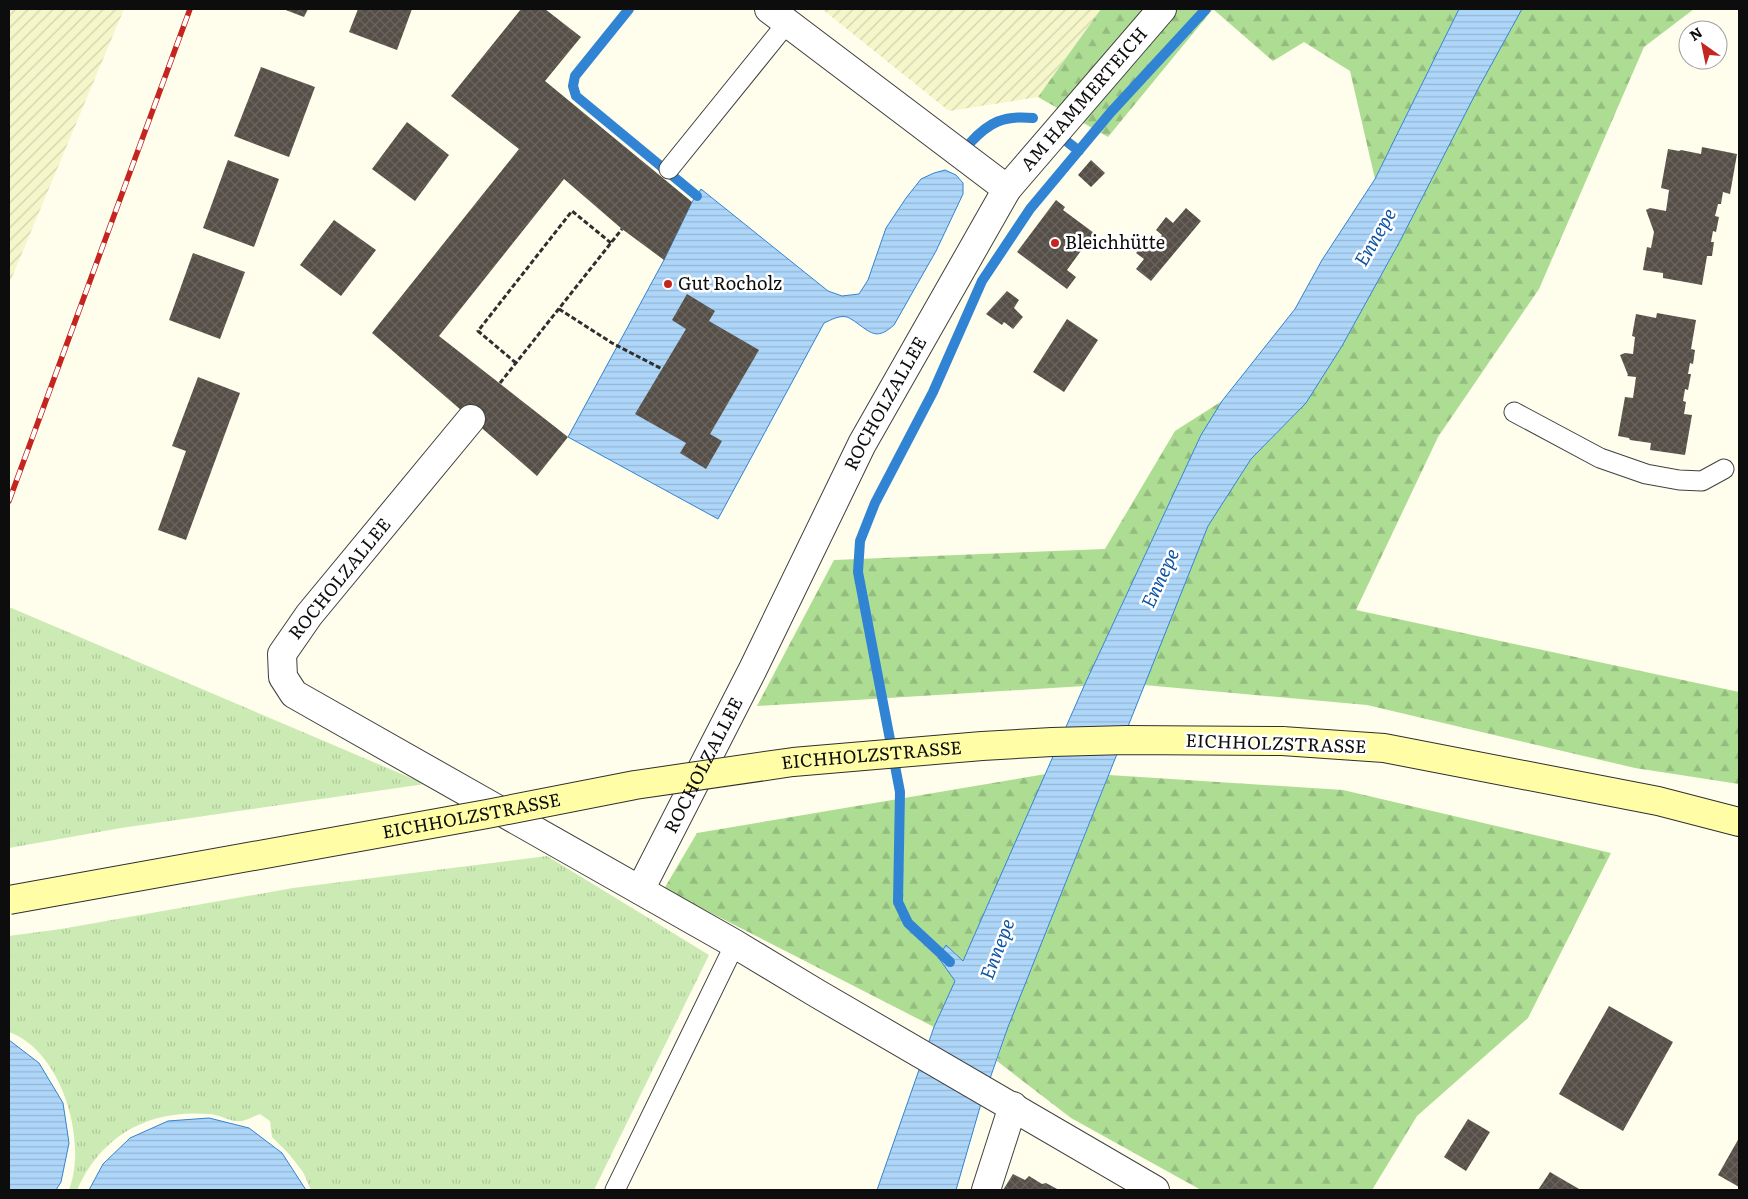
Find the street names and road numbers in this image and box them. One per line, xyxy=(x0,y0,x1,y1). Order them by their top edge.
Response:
street label: AM HAMMERTEICH xyxy=(1013,20,1153,176)
street label: ROCHOLZALLEE xyxy=(836,331,933,474)
street label: ROCHOLZALLEE xyxy=(281,511,396,645)
street label: ROCHOLZALLEE xyxy=(656,692,748,837)
street label: EICHHOLZSTRASSE xyxy=(1185,726,1367,759)
street label: EICHHOLZSTRASSE xyxy=(779,733,963,776)
street label: EICHHOLZSTRASSE xyxy=(380,785,563,845)

